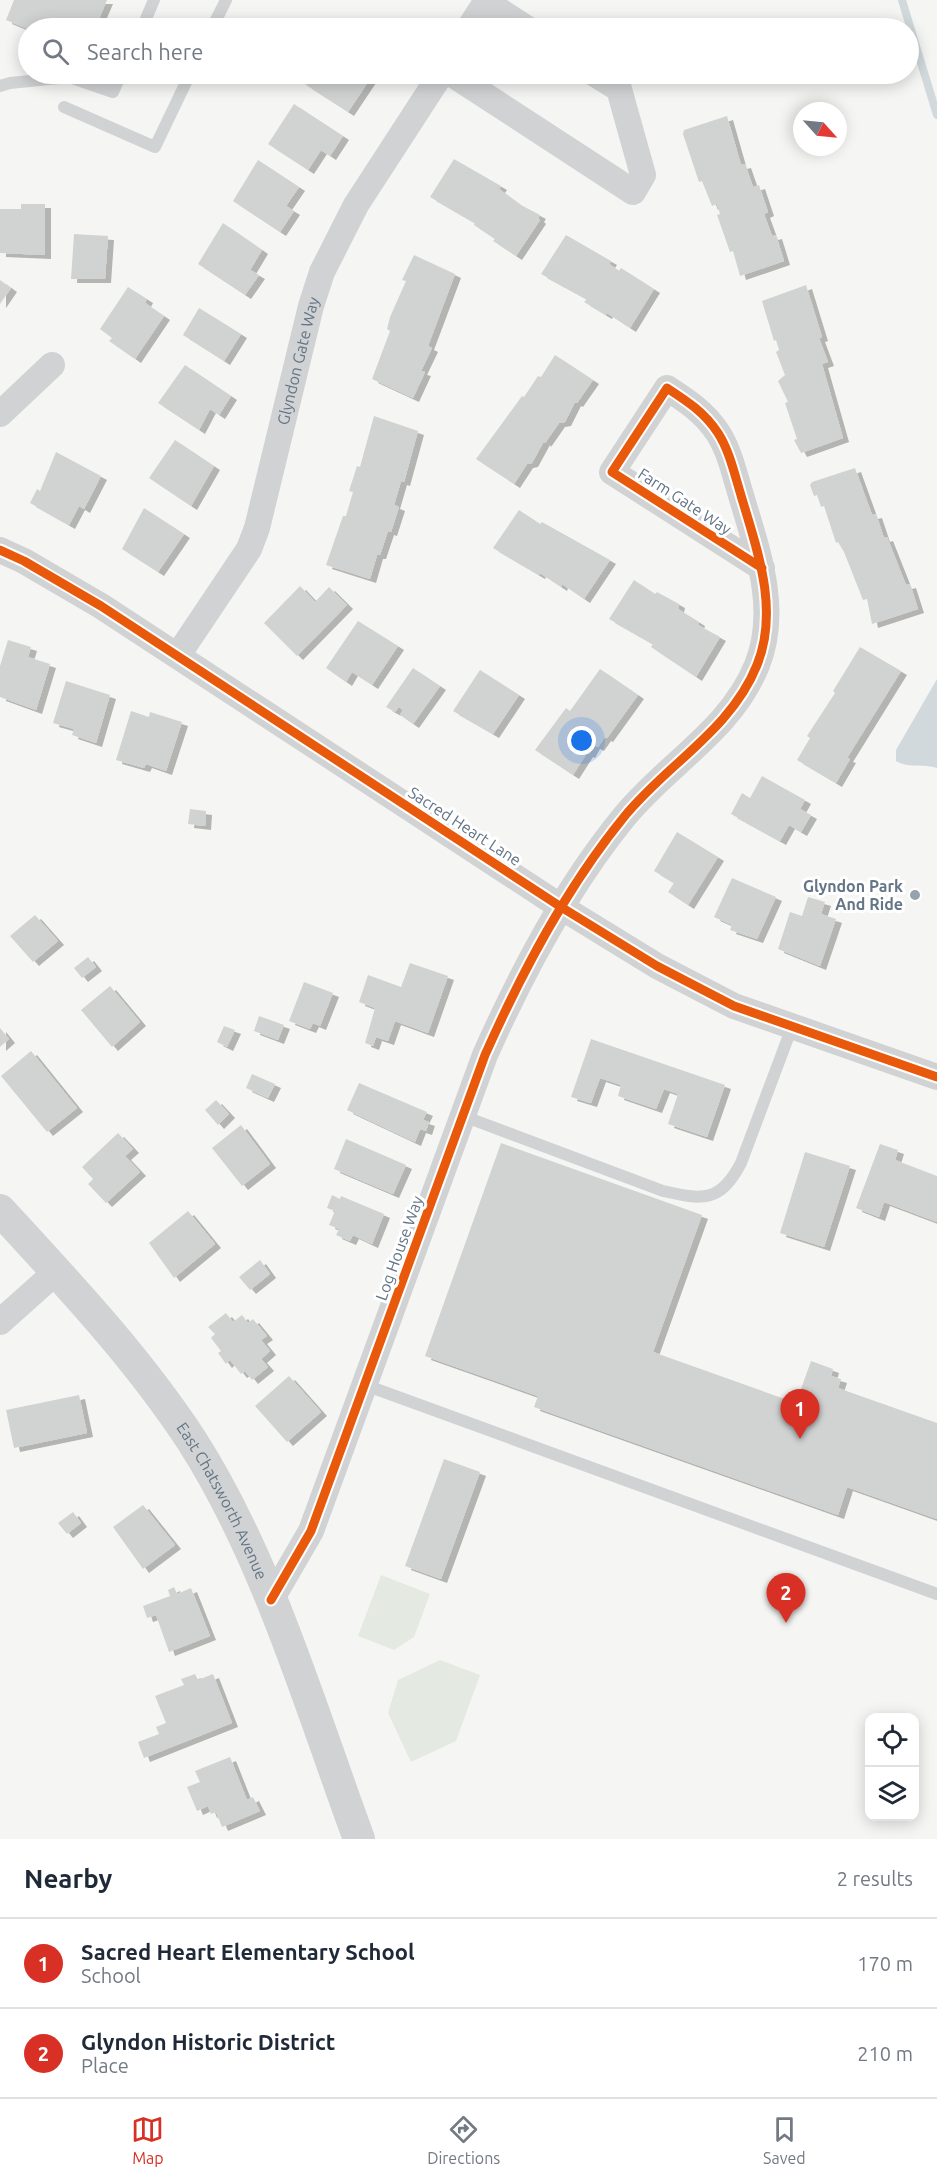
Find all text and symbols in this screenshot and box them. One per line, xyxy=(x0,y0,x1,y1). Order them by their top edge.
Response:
search box xyxy=(18,18,919,84)
icon: search xyxy=(39,35,72,68)
text: Search here xyxy=(87,39,203,64)
north arrow xyxy=(793,102,847,156)
street label: Glyndon Gate Way xyxy=(273,294,322,427)
street label: Farm Gate Way xyxy=(635,464,735,538)
your location xyxy=(567,726,596,755)
street label: Sacred Heart Lane xyxy=(405,783,525,869)
place label: Glyndon Park And Ride xyxy=(803,877,903,913)
marker: Glyndon Park And Ride xyxy=(908,888,922,902)
street label: Log House Way xyxy=(372,1193,426,1303)
pin: 1 xyxy=(780,1390,820,1439)
street label: East Chatsworth Avenue xyxy=(173,1419,271,1582)
pin: 2 xyxy=(766,1574,806,1623)
map controls xyxy=(865,1713,919,1821)
button: locate xyxy=(865,1713,919,1767)
button: layers xyxy=(865,1767,919,1821)
text: Nearby xyxy=(24,1864,112,1893)
text: 2 results xyxy=(837,1867,913,1890)
text: Sacred Heart Elementary School xyxy=(81,1939,415,1964)
text: 1 xyxy=(38,1952,49,1975)
text: 170 m xyxy=(857,1952,913,1975)
text: School xyxy=(81,1964,141,1987)
text: Glyndon Historic District xyxy=(81,2029,335,2054)
text: 2 xyxy=(38,2042,49,2065)
text: 210 m xyxy=(857,2042,913,2065)
text: Place xyxy=(81,2054,129,2077)
tab: Map xyxy=(131,2113,164,2167)
tab: Directions xyxy=(427,2113,500,2167)
tab: Saved xyxy=(763,2113,806,2167)

